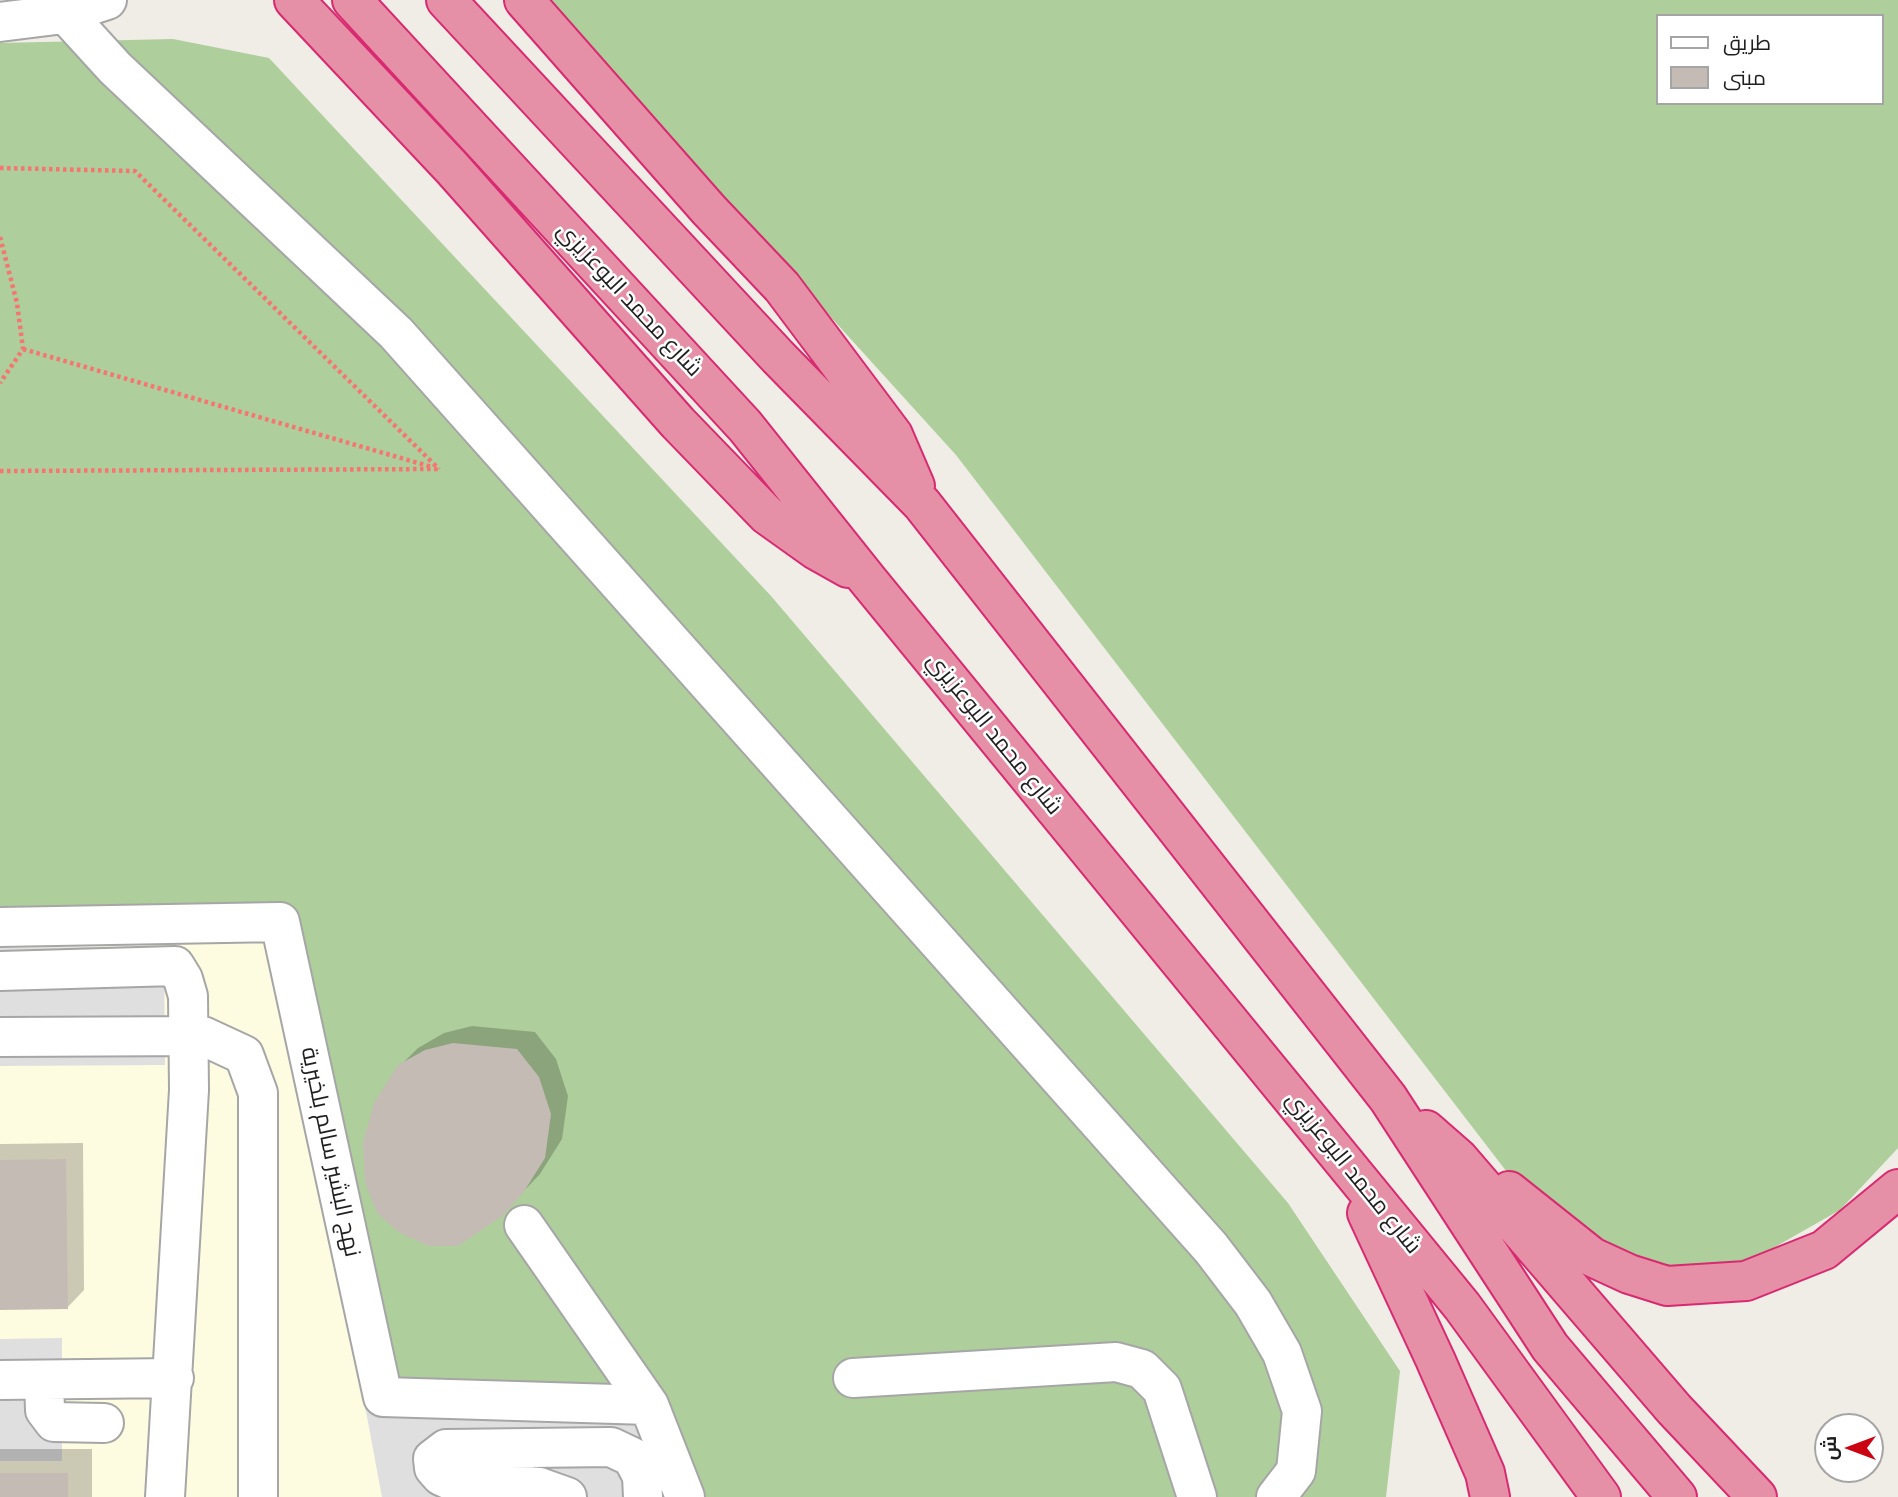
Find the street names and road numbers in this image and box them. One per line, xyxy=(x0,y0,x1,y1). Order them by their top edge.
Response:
street label: شارع محمد البوعزيزي xyxy=(551,217,707,383)
street label: شارع محمد البوعزيزي xyxy=(920,647,1068,821)
street label: نهج البشير سالم بلخيرية xyxy=(294,1044,366,1260)
street label: شارع محمد البوعزيزي xyxy=(1279,1086,1427,1260)

